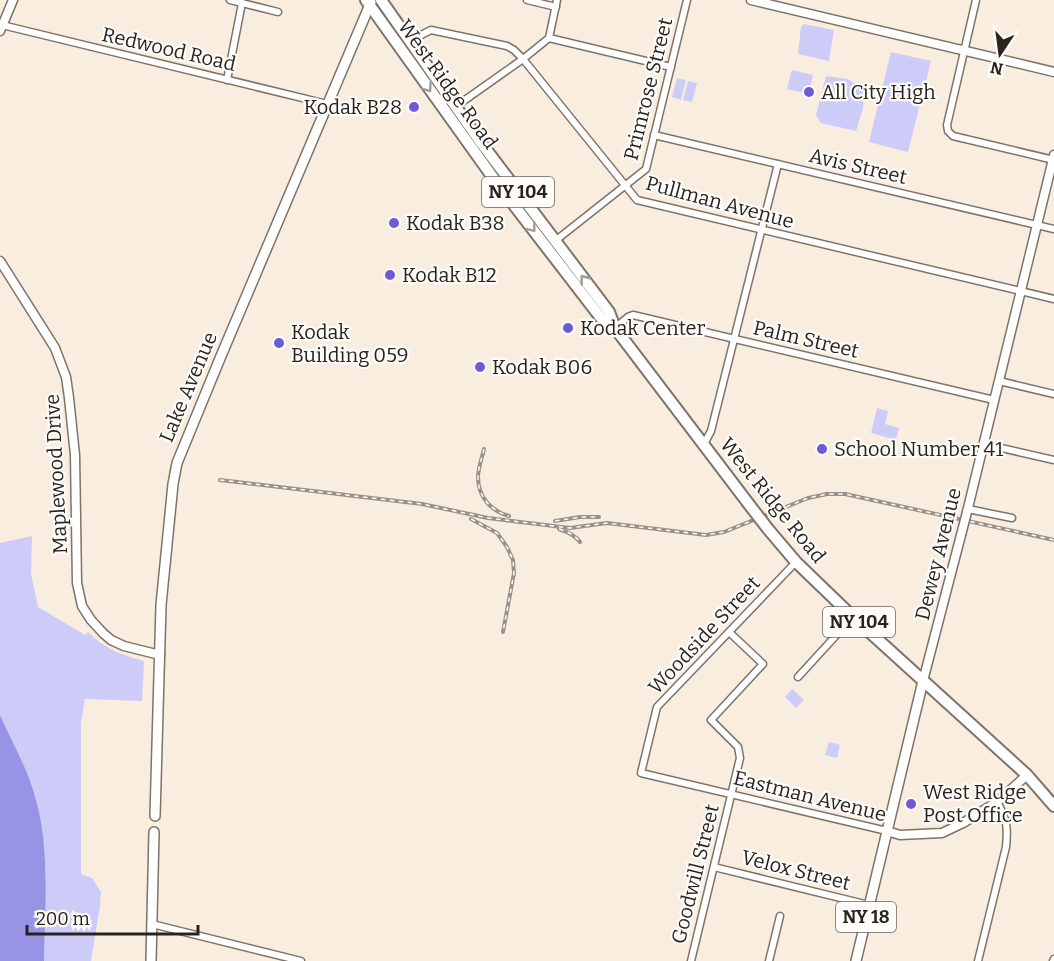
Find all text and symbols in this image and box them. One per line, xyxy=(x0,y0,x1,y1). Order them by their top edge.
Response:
street label: West Ridge Road xyxy=(393,15,503,154)
street label: Primrose Street xyxy=(619,15,677,163)
street label: Redwood Road xyxy=(100,22,238,76)
north arrow xyxy=(970,24,1030,84)
text: N xyxy=(989,57,1005,79)
place label: All City High xyxy=(821,80,936,104)
one-way arrow xyxy=(421,81,432,92)
marker: All City High xyxy=(802,85,816,99)
place label: Kodak B28 xyxy=(304,95,402,119)
marker: Kodak B28 xyxy=(407,100,421,114)
street label: Avis Street xyxy=(807,143,909,189)
street label: Pullman Avenue xyxy=(643,171,797,233)
road number: NY 104 xyxy=(482,177,554,207)
place label: Kodak B38 xyxy=(406,211,505,235)
marker: Kodak B38 xyxy=(387,216,401,230)
one-way arrow xyxy=(525,221,536,232)
place label: Kodak B12 xyxy=(402,263,497,287)
marker: Kodak B12 xyxy=(383,268,397,282)
one-way arrow xyxy=(580,275,591,286)
street label: Palm Street xyxy=(751,315,861,363)
place label: Kodak Center xyxy=(580,316,706,340)
place label: Kodak Building 059 xyxy=(291,320,408,367)
marker: Kodak Center xyxy=(561,321,575,335)
street label: Lake Avenue xyxy=(154,328,222,446)
marker: Kodak Building 059 xyxy=(272,336,286,350)
place label: Kodak B06 xyxy=(492,355,592,379)
marker: Kodak B06 xyxy=(473,360,487,374)
street label: Maplewood Drive xyxy=(40,393,72,555)
street label: West Ridge Road xyxy=(715,432,831,568)
place label: School Number 41 xyxy=(834,437,1003,461)
marker: School Number 41 xyxy=(815,442,829,456)
street label: Dewey Avenue xyxy=(910,485,966,623)
street label: Woodside Street xyxy=(643,571,765,699)
road number: NY 104 xyxy=(823,607,895,637)
street label: Eastman Avenue xyxy=(731,765,889,827)
place label: West Ridge Post Office xyxy=(923,780,1026,827)
marker: West Ridge Post Office xyxy=(904,797,918,811)
street label: Goodwill Street xyxy=(666,802,724,946)
street label: Velox Street xyxy=(739,845,853,895)
scale bar xyxy=(27,898,198,936)
road number: NY 18 xyxy=(836,902,896,932)
text: 200 m xyxy=(36,908,90,930)

